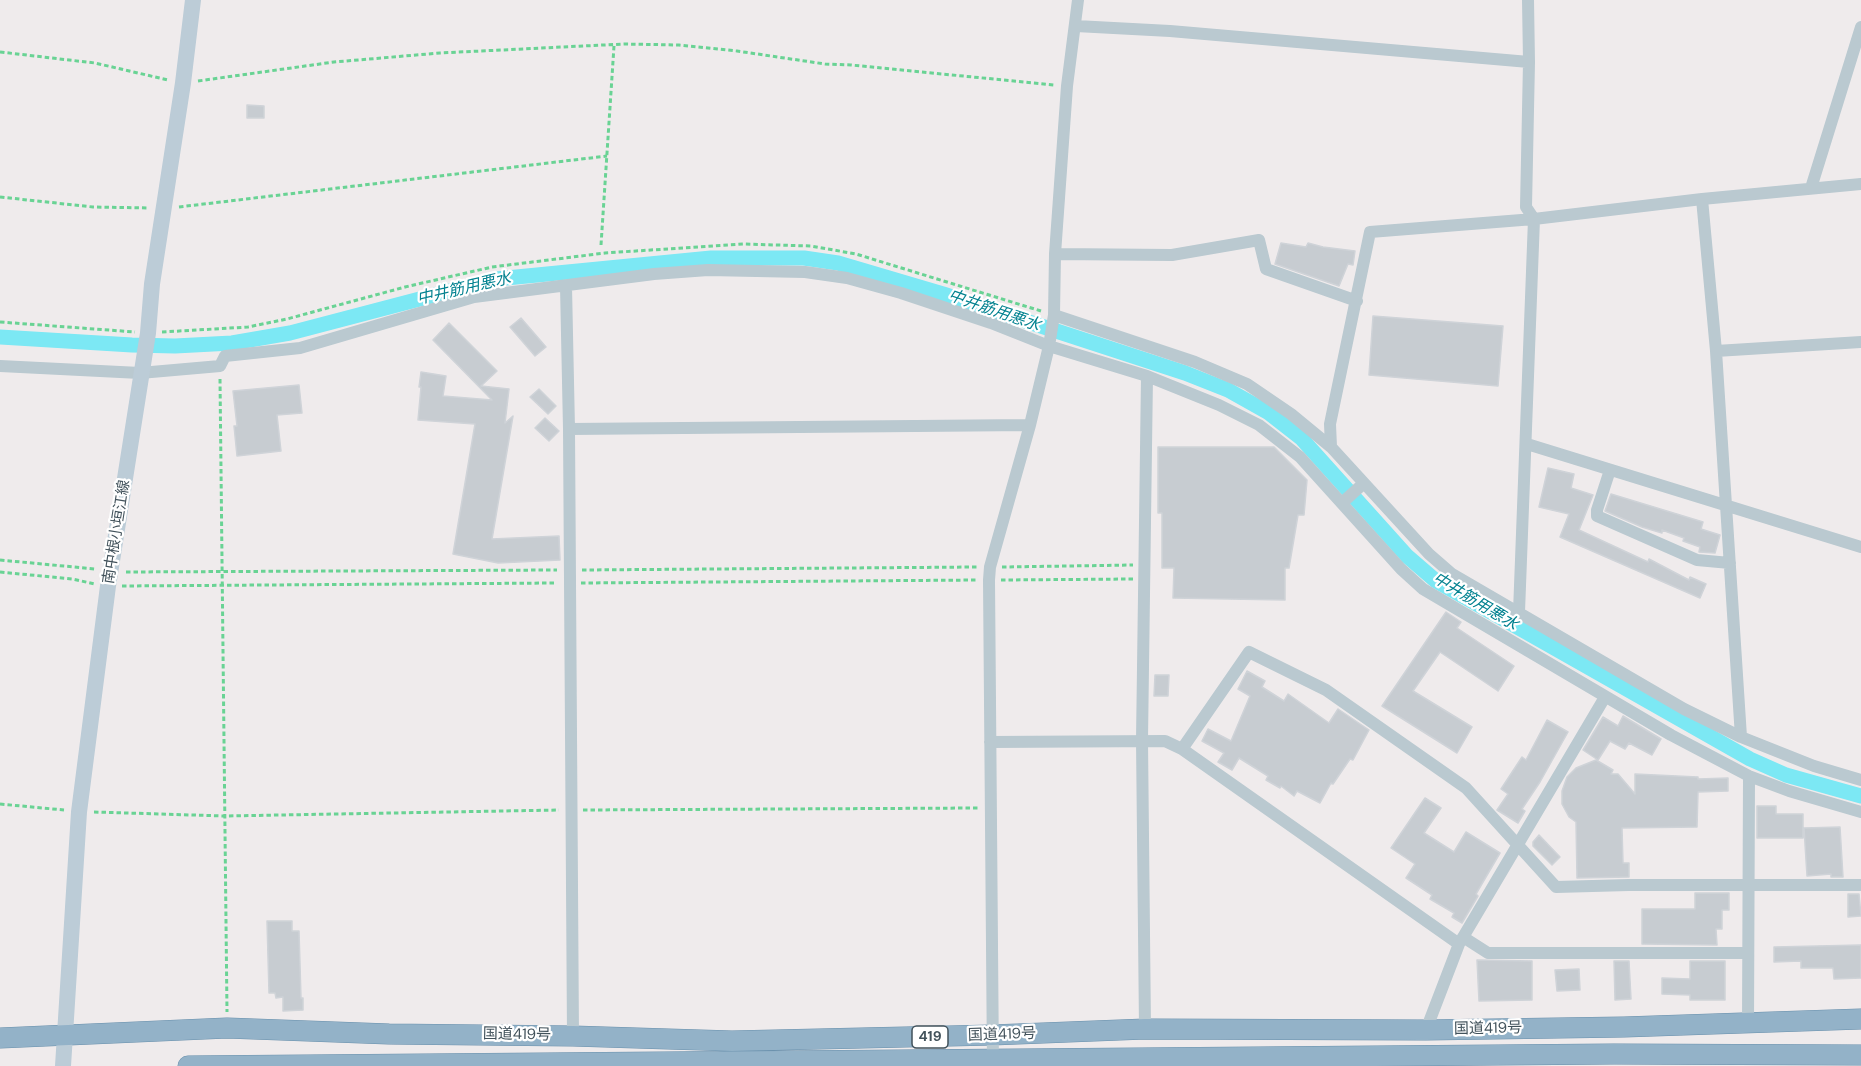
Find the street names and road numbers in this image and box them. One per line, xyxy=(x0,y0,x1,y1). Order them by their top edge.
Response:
street label: 南中根小垣江線 xyxy=(100,479,134,585)
street label: 国道419号 xyxy=(1454,1019,1522,1039)
street label: 国道419号 xyxy=(483,1025,551,1045)
street label: 国道419号 xyxy=(968,1025,1036,1045)
road number: 419 xyxy=(912,1026,948,1048)

